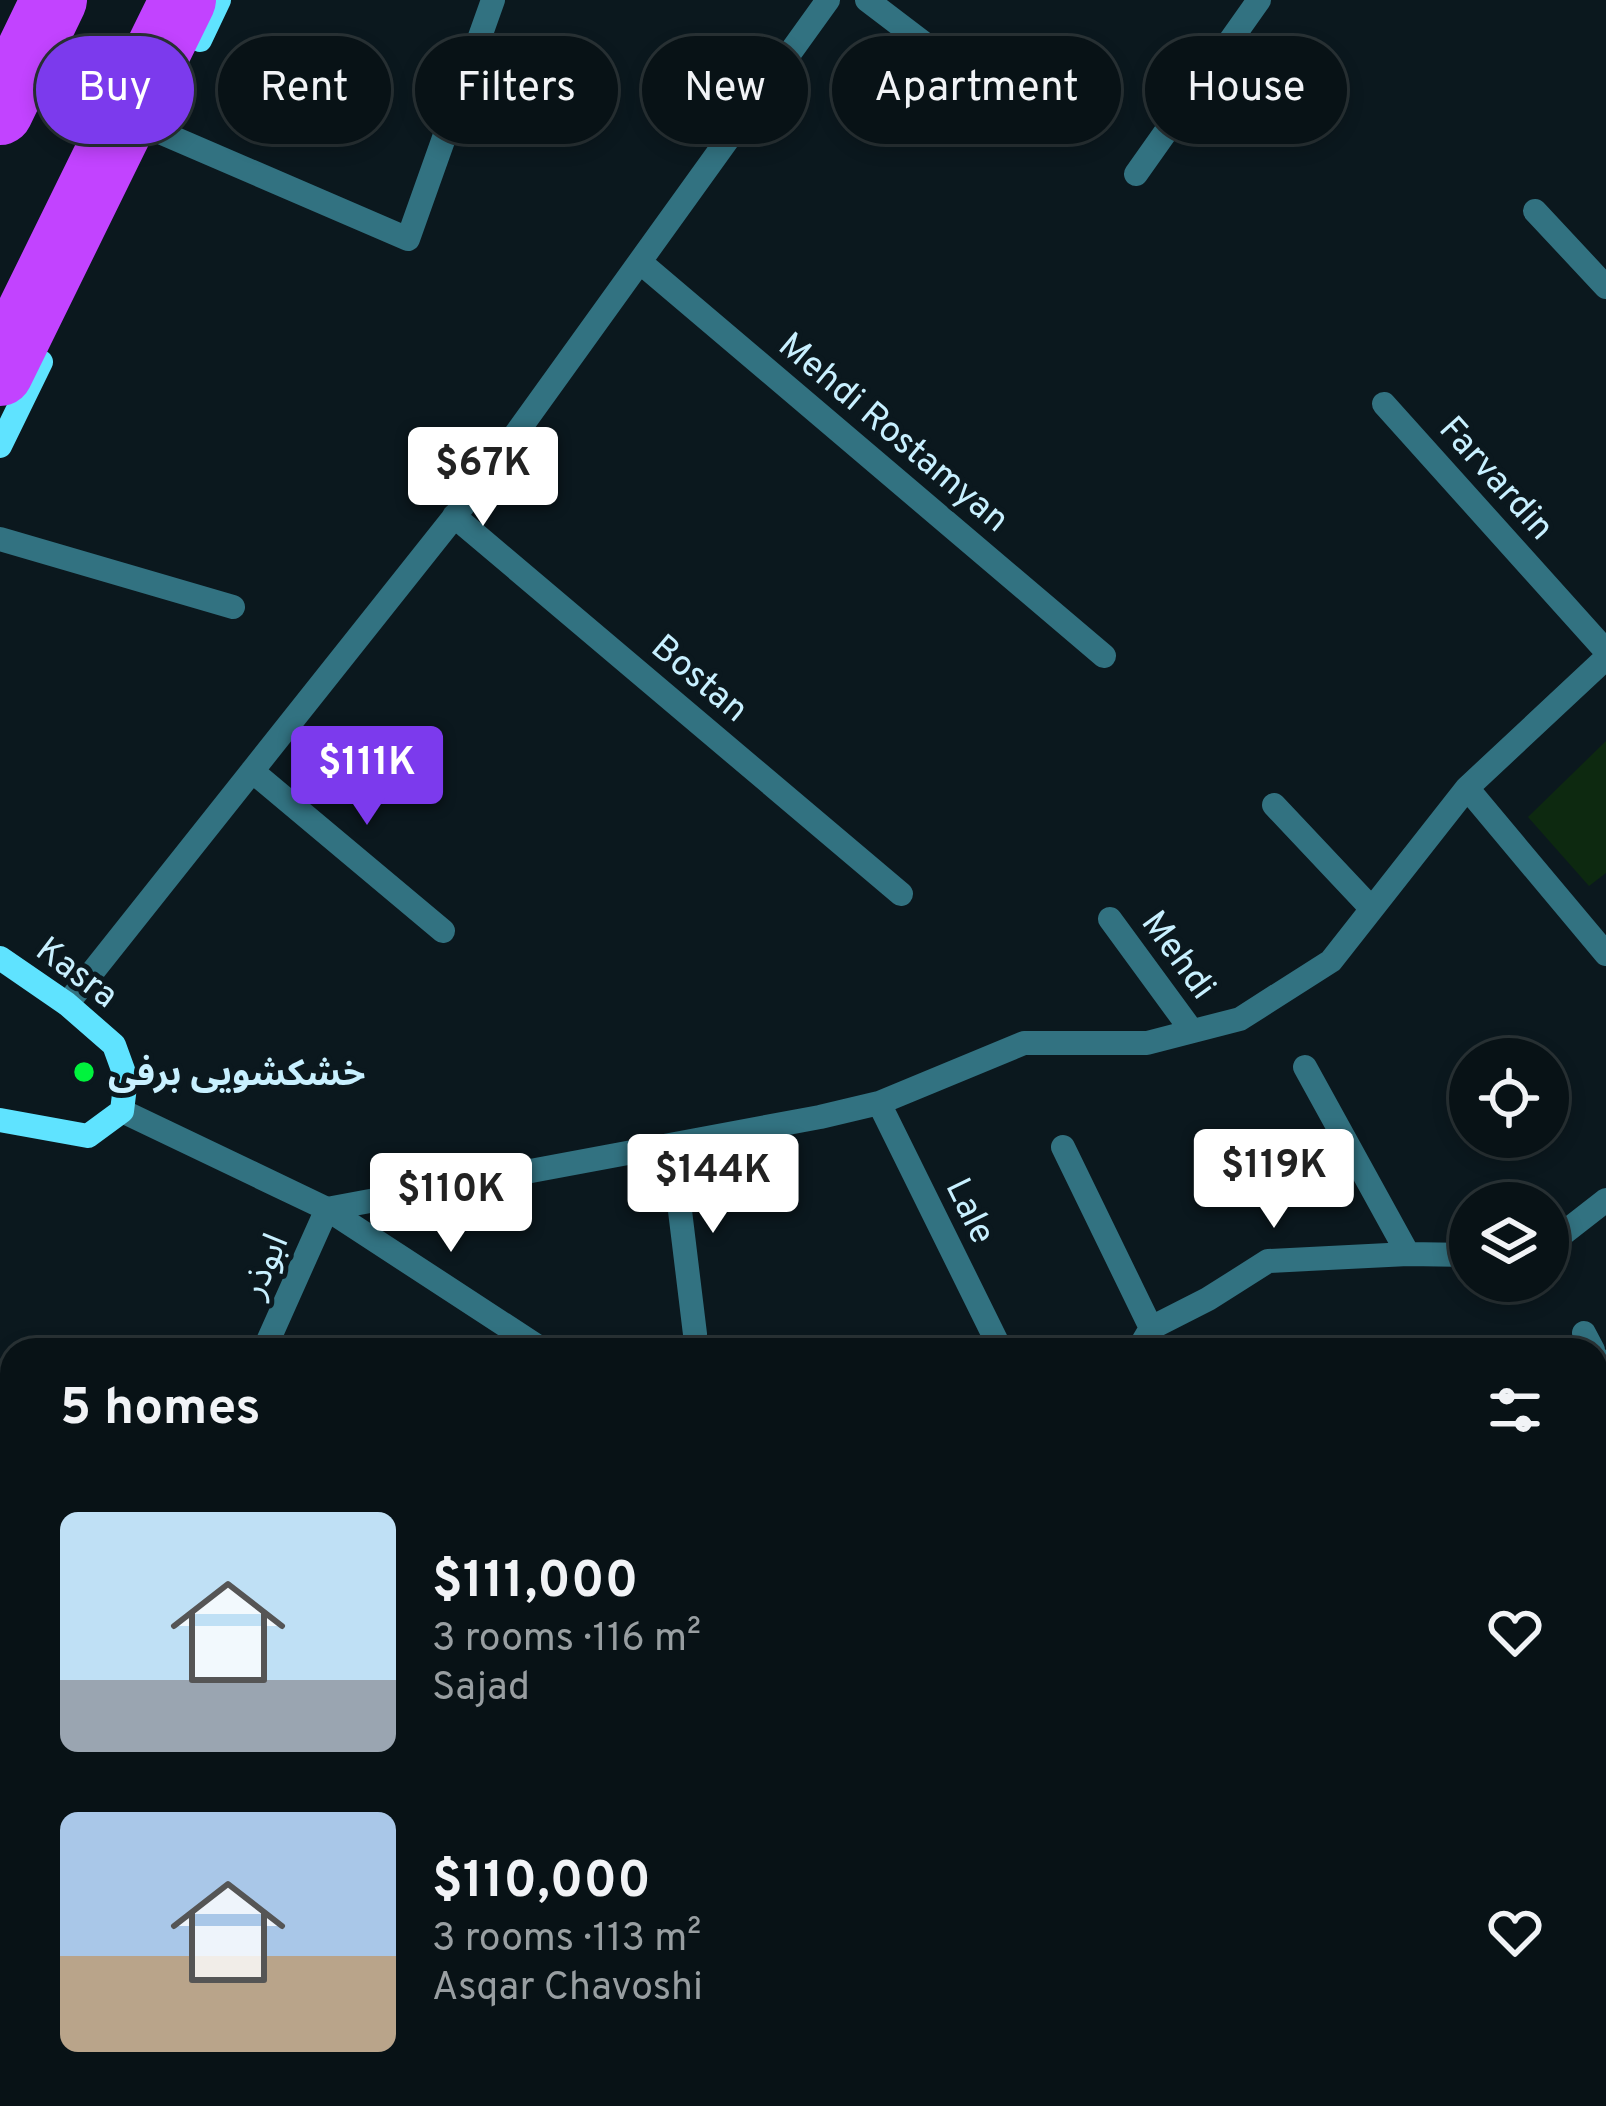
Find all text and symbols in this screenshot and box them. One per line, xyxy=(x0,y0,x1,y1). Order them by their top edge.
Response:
chip: Buy xyxy=(36,36,194,144)
chip: Rent xyxy=(218,36,391,144)
chip: Filters xyxy=(415,36,618,144)
chip: New xyxy=(642,36,808,144)
chip: Apartment xyxy=(832,36,1121,144)
chip: House xyxy=(1145,36,1347,144)
street label: Mehdi Rostamyan xyxy=(768,324,1017,544)
street label: Farvardin xyxy=(1427,408,1563,551)
pin: $67K xyxy=(412,427,554,529)
text: $67K xyxy=(435,441,531,490)
street label: Bostan xyxy=(640,626,757,734)
pin: $111K xyxy=(283,726,451,828)
text: $111K xyxy=(318,740,416,789)
street label: Mehdi xyxy=(1129,903,1224,1010)
street label: Kasra xyxy=(25,928,126,1020)
map controls xyxy=(1449,1038,1569,1302)
button: locate xyxy=(1449,1038,1569,1158)
place label: خشکشویی برفی xyxy=(108,1053,365,1099)
marker: خشکشویی برفی xyxy=(71,1059,97,1085)
pin: $119K xyxy=(1190,1129,1358,1231)
pin: $144K xyxy=(629,1134,797,1236)
text: $119K xyxy=(1221,1143,1327,1192)
text: $144K xyxy=(655,1148,771,1197)
pin: $110K xyxy=(367,1153,535,1255)
text: $110K xyxy=(397,1167,505,1216)
street label: Lale xyxy=(933,1171,1004,1252)
button: layers xyxy=(1449,1182,1569,1302)
street label: ابوذر xyxy=(232,1227,301,1307)
icon: filters xyxy=(1482,1377,1548,1443)
text: 5 homes xyxy=(60,1378,261,1443)
text: $111,000 xyxy=(432,1551,638,1616)
icon: home xyxy=(156,1560,300,1704)
icon: heart xyxy=(1482,1599,1548,1665)
text: 3 rooms · 116 m² xyxy=(432,1616,701,1665)
text: Sajad xyxy=(432,1665,530,1714)
text: $110,000 xyxy=(432,1851,651,1916)
icon: home xyxy=(156,1860,300,2004)
icon: heart xyxy=(1482,1899,1548,1965)
text: 3 rooms · 113 m² xyxy=(432,1916,701,1965)
text: Asqar Chavoshi xyxy=(432,1965,703,2014)

